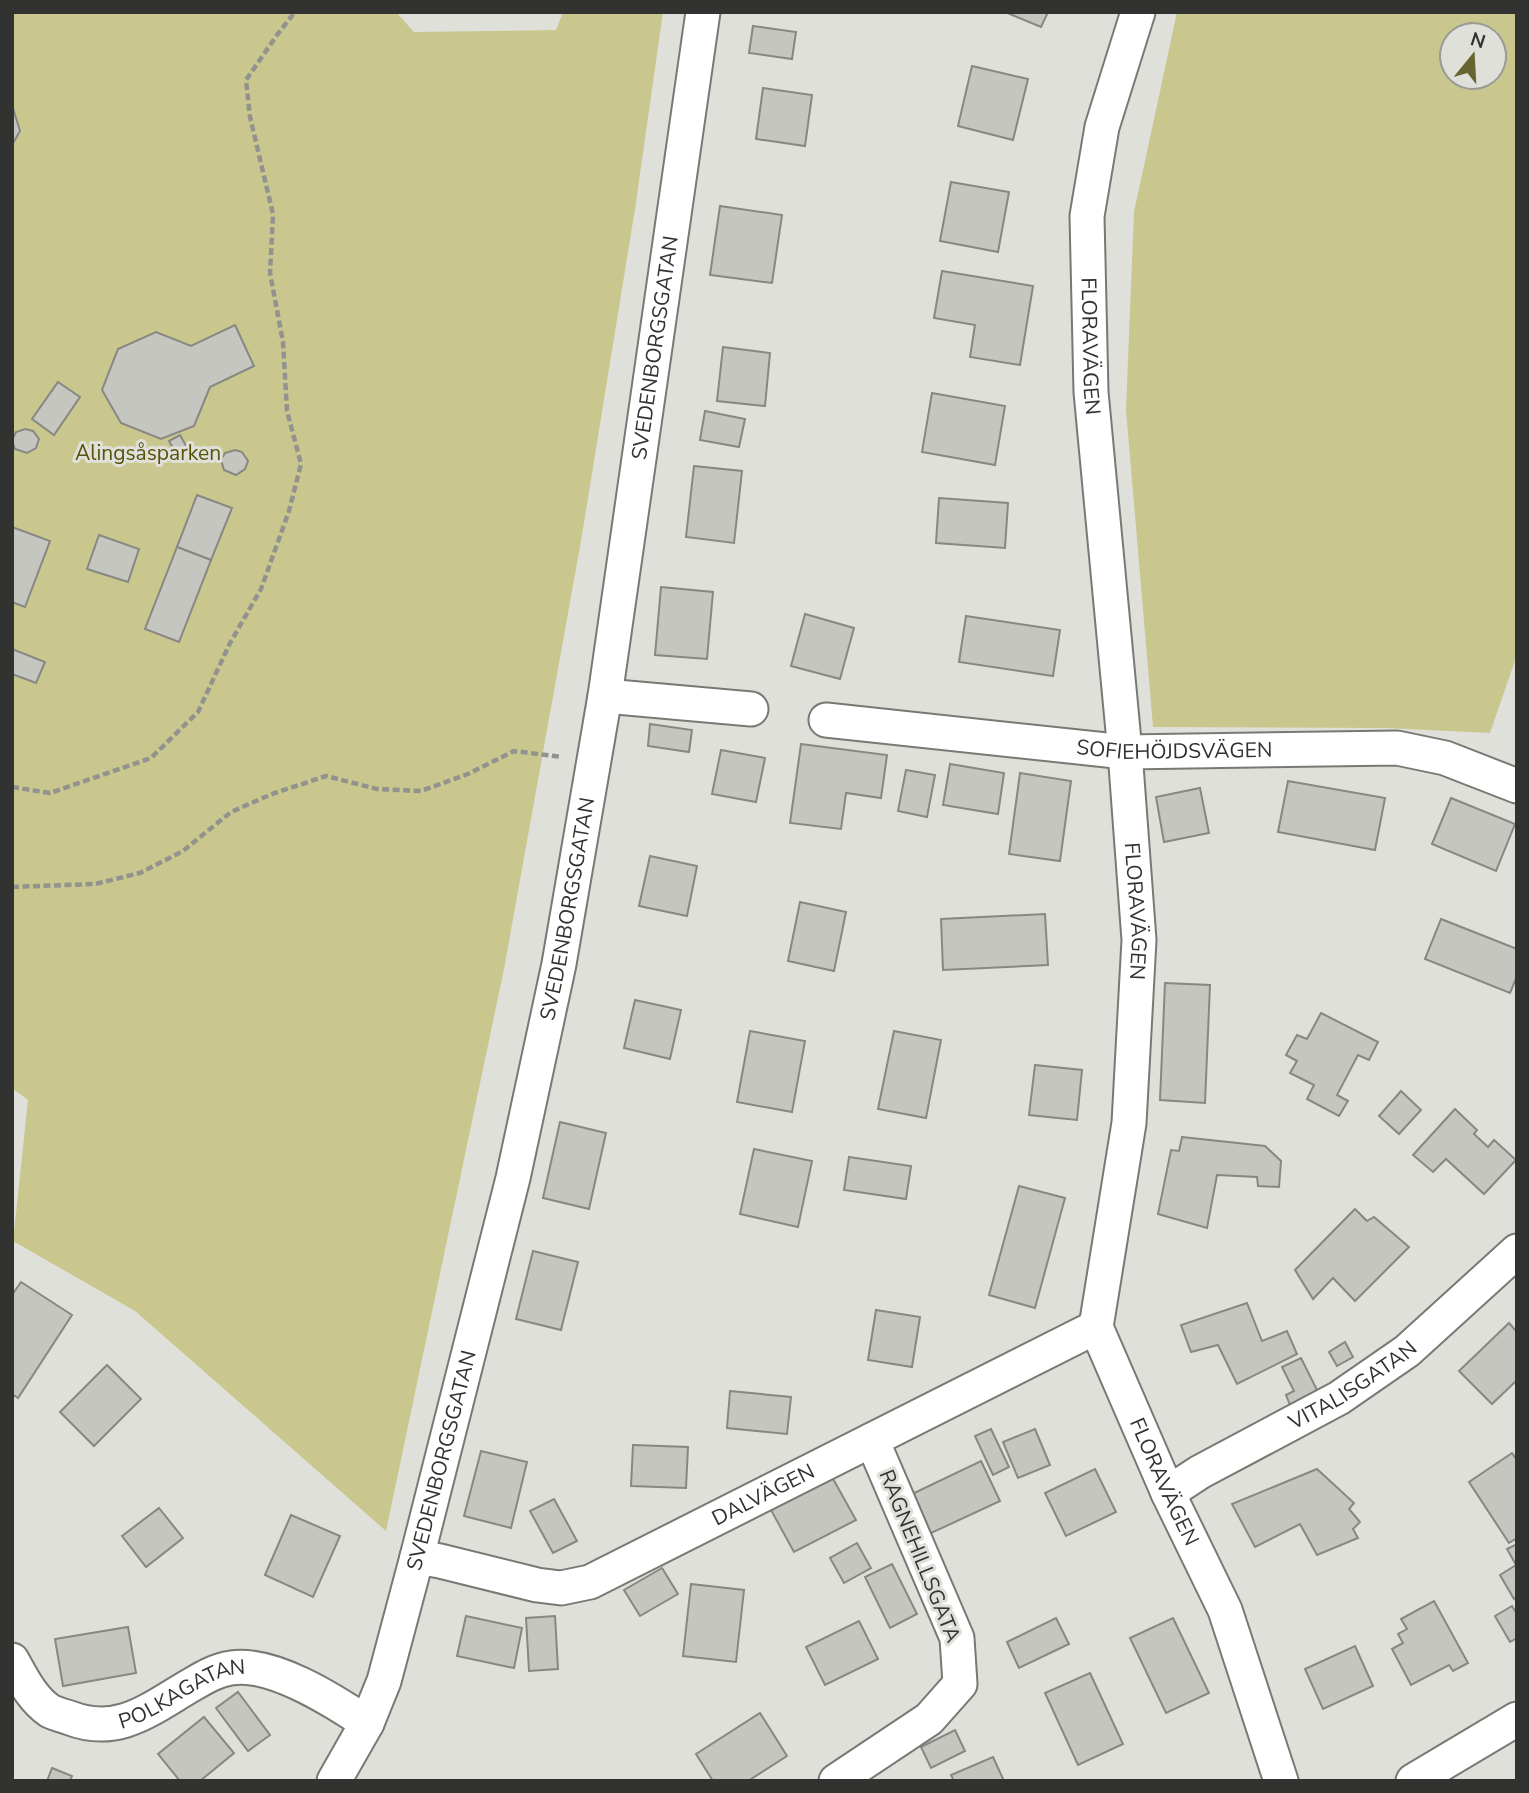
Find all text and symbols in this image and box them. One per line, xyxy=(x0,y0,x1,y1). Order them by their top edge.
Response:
north arrow xyxy=(1438,21,1508,91)
text: N xyxy=(1467,26,1489,55)
street label: SVEDENBORGSGATAN xyxy=(625,234,685,462)
street label: FLORAVÄGEN xyxy=(1074,277,1107,416)
park label: Alingsåsparken xyxy=(75,439,221,467)
street label: SOFIEHÖJDSVÄGEN xyxy=(1075,733,1273,766)
street label: SVEDENBORGSGATAN xyxy=(533,795,601,1023)
street label: FLORAVÄGEN xyxy=(1118,841,1153,981)
street label: VITALISGATAN xyxy=(1283,1335,1423,1437)
street label: SVEDENBORGSGATAN xyxy=(400,1347,483,1574)
street label: FLORAVÄGEN xyxy=(1123,1413,1206,1550)
street label: DALVÄGEN xyxy=(707,1457,819,1532)
street label: RAGNEHILLSGATA xyxy=(873,1465,967,1647)
street label: POLKAGATAN xyxy=(115,1653,246,1736)

